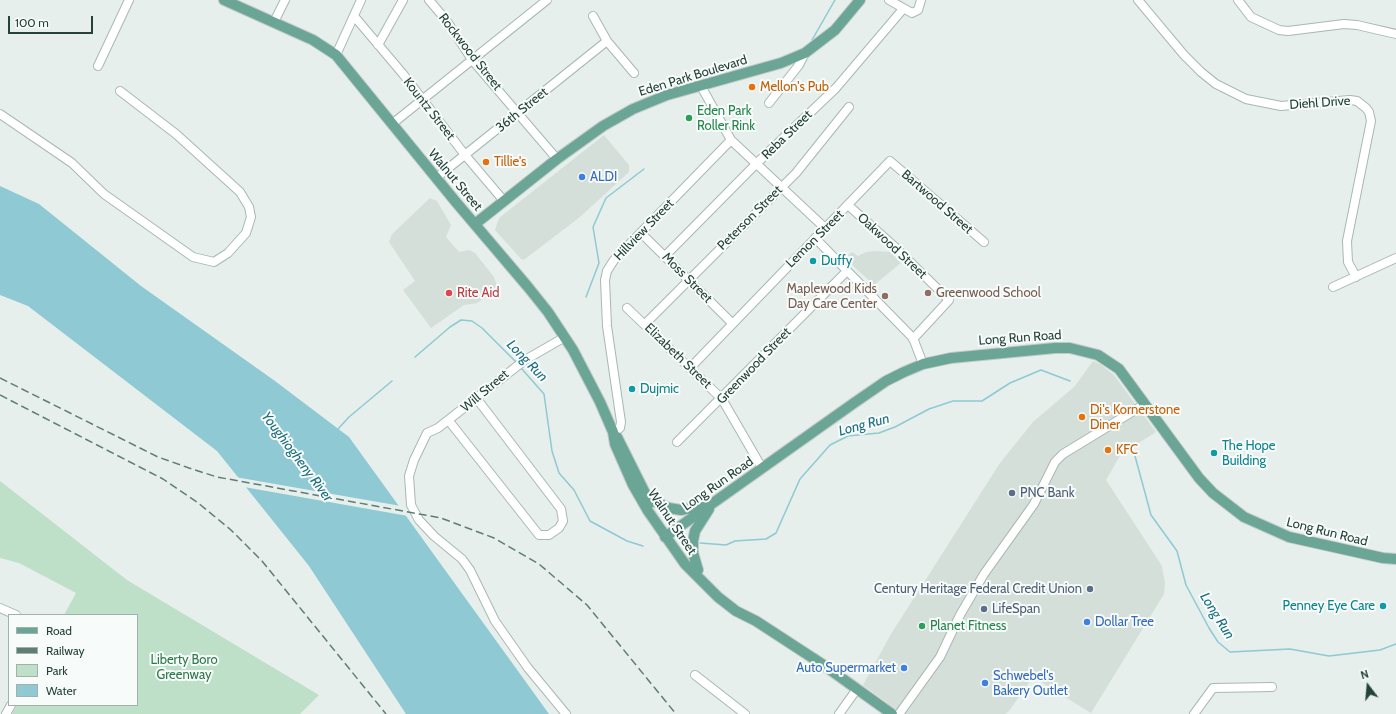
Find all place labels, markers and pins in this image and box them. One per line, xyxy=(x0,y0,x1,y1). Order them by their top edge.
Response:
place label: Mellon's Pub xyxy=(760,79,829,95)
marker: Mellon's Pub xyxy=(747,82,757,92)
place label: Eden Park Roller Rink xyxy=(697,103,755,134)
marker: Eden Park Roller Rink xyxy=(684,113,694,123)
place label: Tillie's xyxy=(494,154,526,170)
marker: Tillie's xyxy=(481,157,491,167)
place label: ALDI xyxy=(590,169,617,185)
marker: ALDI xyxy=(577,172,587,182)
place label: Duffy xyxy=(821,253,852,269)
marker: Duffy xyxy=(808,256,818,266)
place label: Maplewood Kids Day Care Center xyxy=(787,281,877,312)
place label: Rite Aid xyxy=(457,285,499,301)
place label: Greenwood School xyxy=(936,285,1041,301)
marker: Rite Aid xyxy=(444,288,454,298)
marker: Greenwood School xyxy=(923,288,933,298)
marker: Maplewood Kids Day Care Center xyxy=(880,291,890,301)
place label: Dujmic xyxy=(640,381,679,397)
marker: Dujmic xyxy=(627,384,637,394)
place label: Di's Kornerstone Diner xyxy=(1090,402,1180,433)
marker: Di's Kornerstone Diner xyxy=(1077,412,1087,422)
place label: The Hope Building xyxy=(1222,438,1276,469)
place label: KFC xyxy=(1116,442,1138,458)
marker: KFC xyxy=(1103,445,1113,455)
marker: The Hope Building xyxy=(1209,448,1219,458)
place label: PNC Bank xyxy=(1020,485,1075,501)
marker: PNC Bank xyxy=(1007,488,1017,498)
place label: Century Heritage Federal Credit Union xyxy=(874,581,1082,597)
marker: Century Heritage Federal Credit Union xyxy=(1085,584,1095,594)
place label: Penney Eye Care xyxy=(1283,598,1375,614)
place label: LifeSpan xyxy=(992,601,1040,617)
marker: Penney Eye Care xyxy=(1378,601,1388,611)
marker: LifeSpan xyxy=(979,604,989,614)
place label: Dollar Tree xyxy=(1095,614,1154,630)
marker: Dollar Tree xyxy=(1082,617,1092,627)
place label: Planet Fitness xyxy=(930,618,1006,634)
marker: Planet Fitness xyxy=(917,621,927,631)
place label: Auto Supermarket xyxy=(796,660,896,676)
marker: Auto Supermarket xyxy=(899,663,909,673)
place label: Schwebel's Bakery Outlet xyxy=(993,668,1068,699)
marker: Schwebel's Bakery Outlet xyxy=(980,678,990,688)

